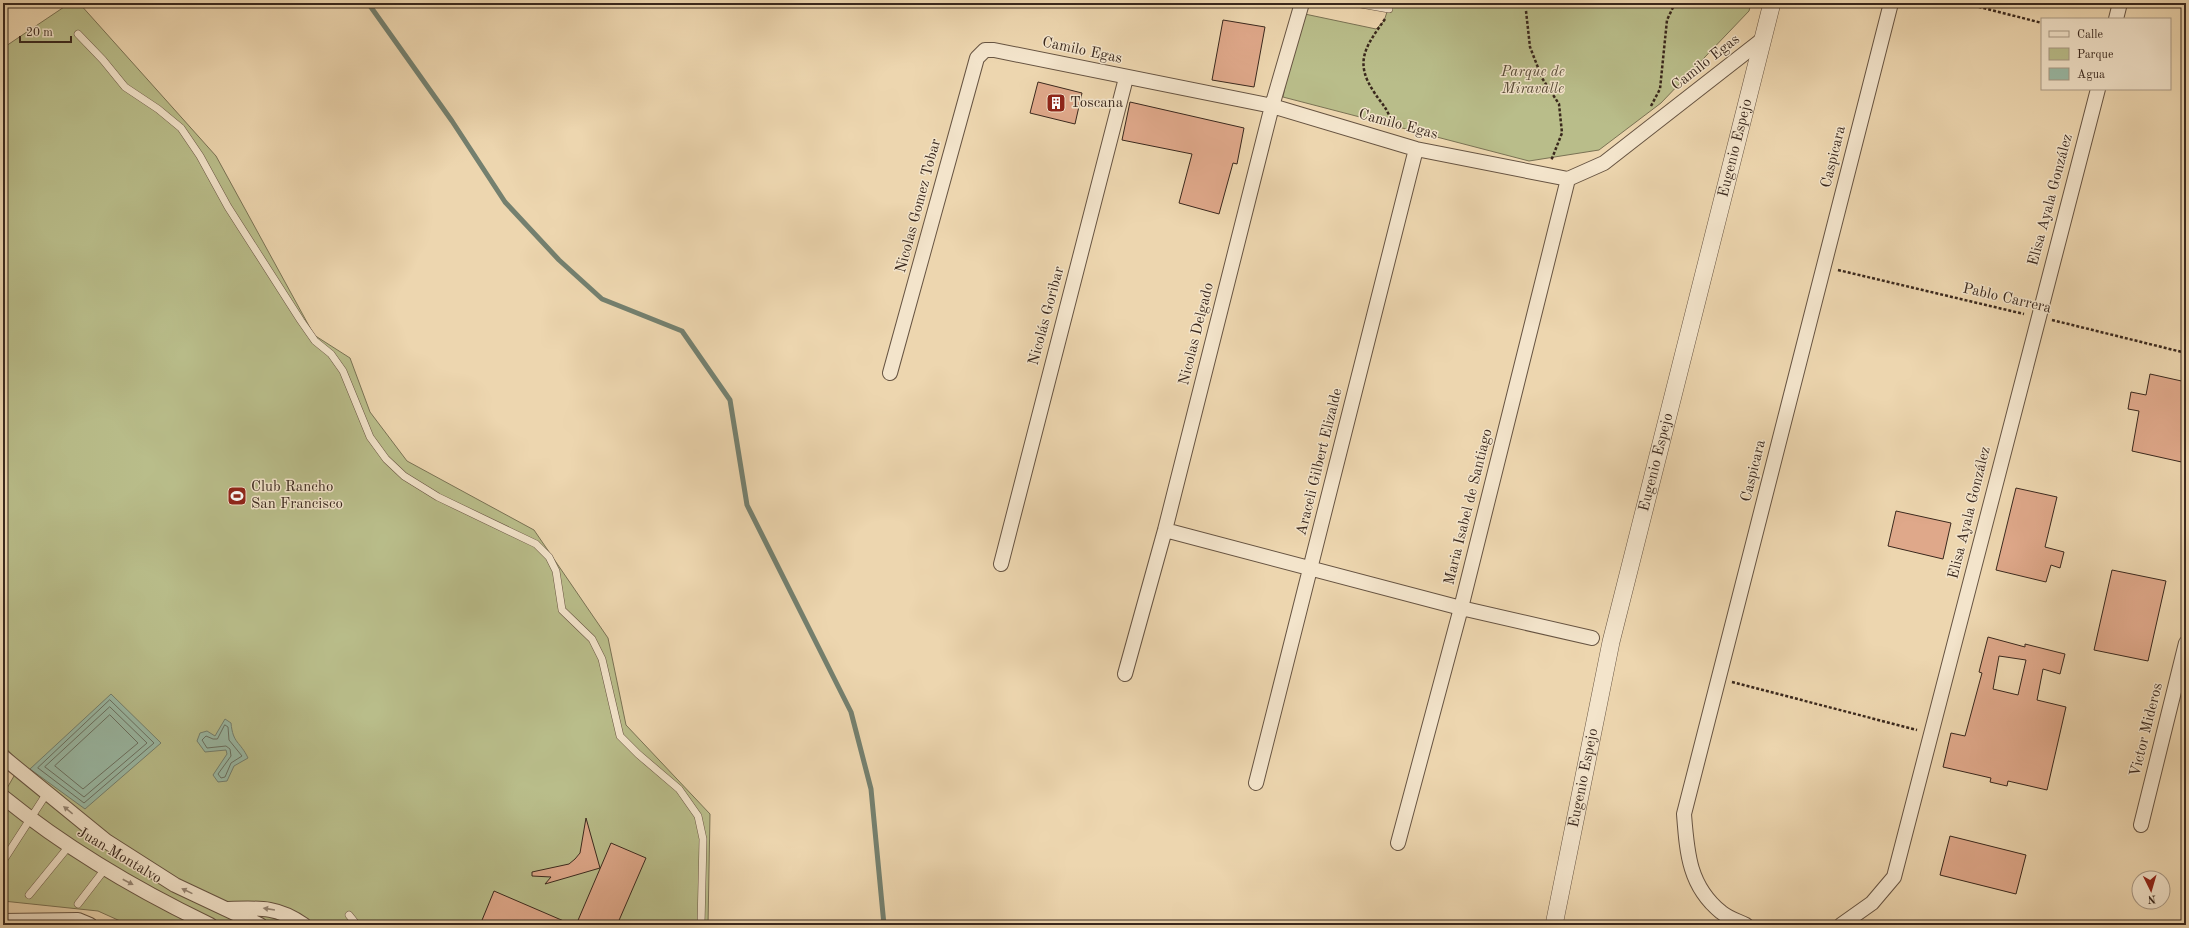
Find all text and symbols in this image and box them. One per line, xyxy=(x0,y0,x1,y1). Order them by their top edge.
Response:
scale bar xyxy=(20,18,71,44)
legend xyxy=(2041,18,2171,90)
text: 20 m xyxy=(26,27,53,39)
text: Calle xyxy=(2077,29,2103,41)
street label: Camilo Egas xyxy=(1669,32,1743,94)
street label: Camilo Egas xyxy=(1041,35,1123,67)
text: Parque xyxy=(2077,49,2114,61)
park label: Parque de Miravalle xyxy=(1500,65,1565,97)
text: Agua xyxy=(2077,69,2105,81)
building icon: Toscana xyxy=(1045,92,1067,114)
place label: Toscana xyxy=(1070,96,1124,111)
street label: Eugenio Espejo xyxy=(1716,97,1755,199)
street label: Camilo Egas xyxy=(1357,107,1439,143)
street label: Caspicara xyxy=(1819,124,1849,190)
street label: Elisa Ayala González xyxy=(2026,132,2076,268)
street label: Nicolas Gomez Tobar xyxy=(894,137,944,275)
street label: Nicolás Goribar xyxy=(1027,265,1067,367)
street label: Nicolas Delgado xyxy=(1177,281,1217,387)
street label: Pablo Carrera xyxy=(1961,282,2053,317)
street label: Araceli Gilbert Elizalde xyxy=(1294,387,1346,537)
street label: Eugenio Espejo xyxy=(1637,411,1676,513)
street label: Maria Isabel de Santiago xyxy=(1442,427,1496,587)
street label: Caspicara xyxy=(1739,438,1769,504)
street label: Elisa Ayala González xyxy=(1946,445,1994,581)
place label: Club Rancho San Francisco xyxy=(251,480,343,512)
sports icon: Club Rancho San Francisco xyxy=(226,485,248,507)
street label: Victor Mideros xyxy=(2128,682,2166,778)
street label: Eugenio Espejo xyxy=(1566,727,1601,829)
one-way arrow xyxy=(62,806,73,815)
street label: Juan Montalvo xyxy=(74,825,164,887)
north arrow xyxy=(2131,870,2171,910)
one-way arrow xyxy=(122,879,133,885)
one-way arrow xyxy=(181,888,193,894)
text: N xyxy=(2146,893,2156,904)
one-way arrow xyxy=(263,906,275,912)

